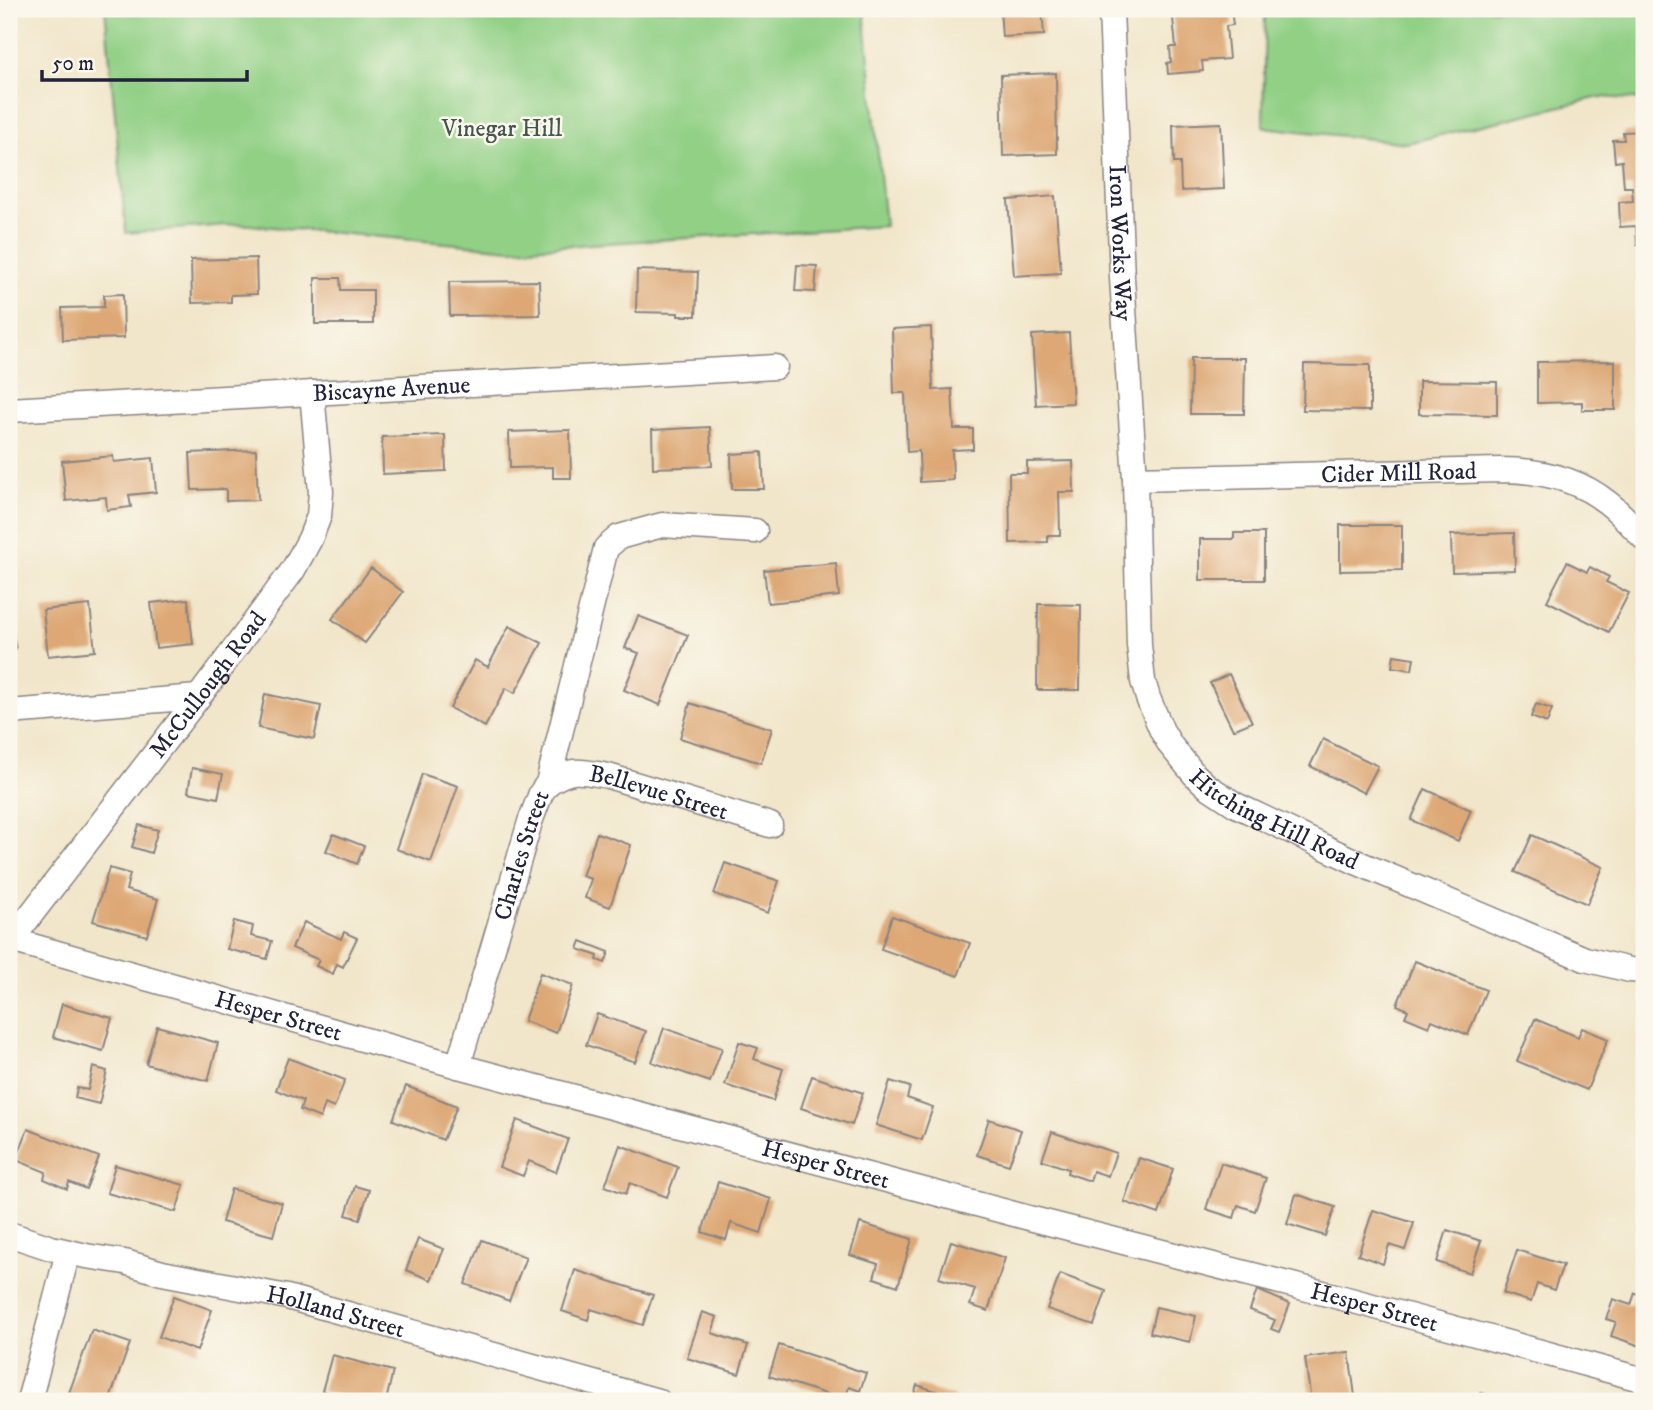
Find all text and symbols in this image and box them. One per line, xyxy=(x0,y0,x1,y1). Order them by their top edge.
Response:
scale bar xyxy=(42,38,247,82)
text: 50 m xyxy=(52,51,94,77)
park label: Vinegar Hill xyxy=(441,114,563,144)
street label: Iron Works Way xyxy=(1101,164,1139,323)
street label: Biscayne Avenue xyxy=(312,370,471,409)
street label: Cider Mill Road xyxy=(1321,457,1477,490)
street label: McCullough Road xyxy=(143,606,273,764)
street label: Bellevue Street xyxy=(587,759,732,828)
street label: Hitching Hill Road xyxy=(1182,763,1364,877)
street label: Charles Street xyxy=(488,786,557,924)
street label: Hesper Street xyxy=(211,984,346,1049)
street label: Hesper Street xyxy=(759,1134,893,1196)
street label: Hesper Street xyxy=(1307,1276,1442,1339)
street label: Holland Street xyxy=(264,1279,408,1345)

